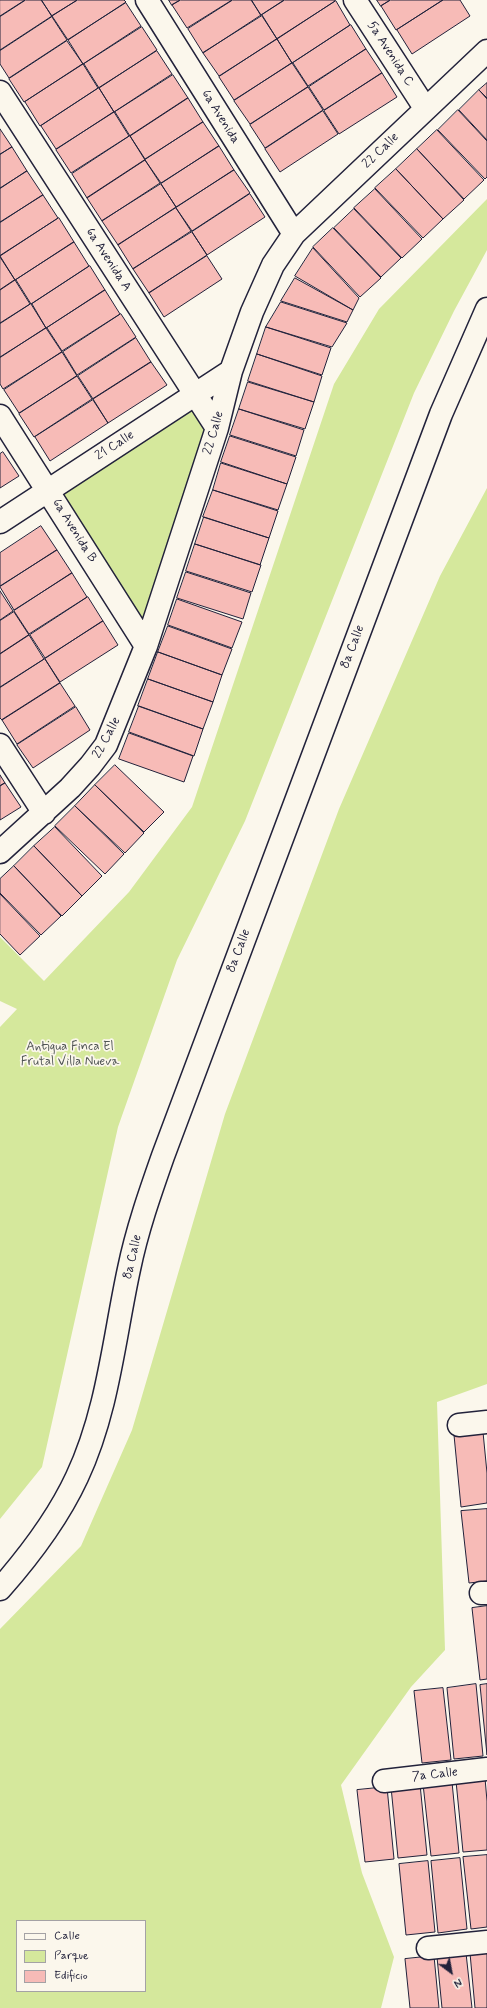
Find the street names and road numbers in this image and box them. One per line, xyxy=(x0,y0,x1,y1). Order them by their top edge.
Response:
street label: 5a Avenida C xyxy=(363,19,417,89)
street label: 6a Avenida xyxy=(197,87,243,147)
street label: 22 Calle xyxy=(360,130,402,172)
street label: 6a Avenida A xyxy=(82,225,134,295)
street label: 22 Calle xyxy=(200,409,228,457)
street label: 21 Calle xyxy=(93,428,137,464)
street label: 6a Avenida B xyxy=(48,496,100,566)
street label: 8a Calle xyxy=(338,623,368,671)
street label: 22 Calle xyxy=(90,715,124,761)
street label: 8a Calle xyxy=(224,927,254,975)
street label: 8a Calle xyxy=(120,1233,146,1281)
street label: 7a Calle xyxy=(411,1765,459,1785)

